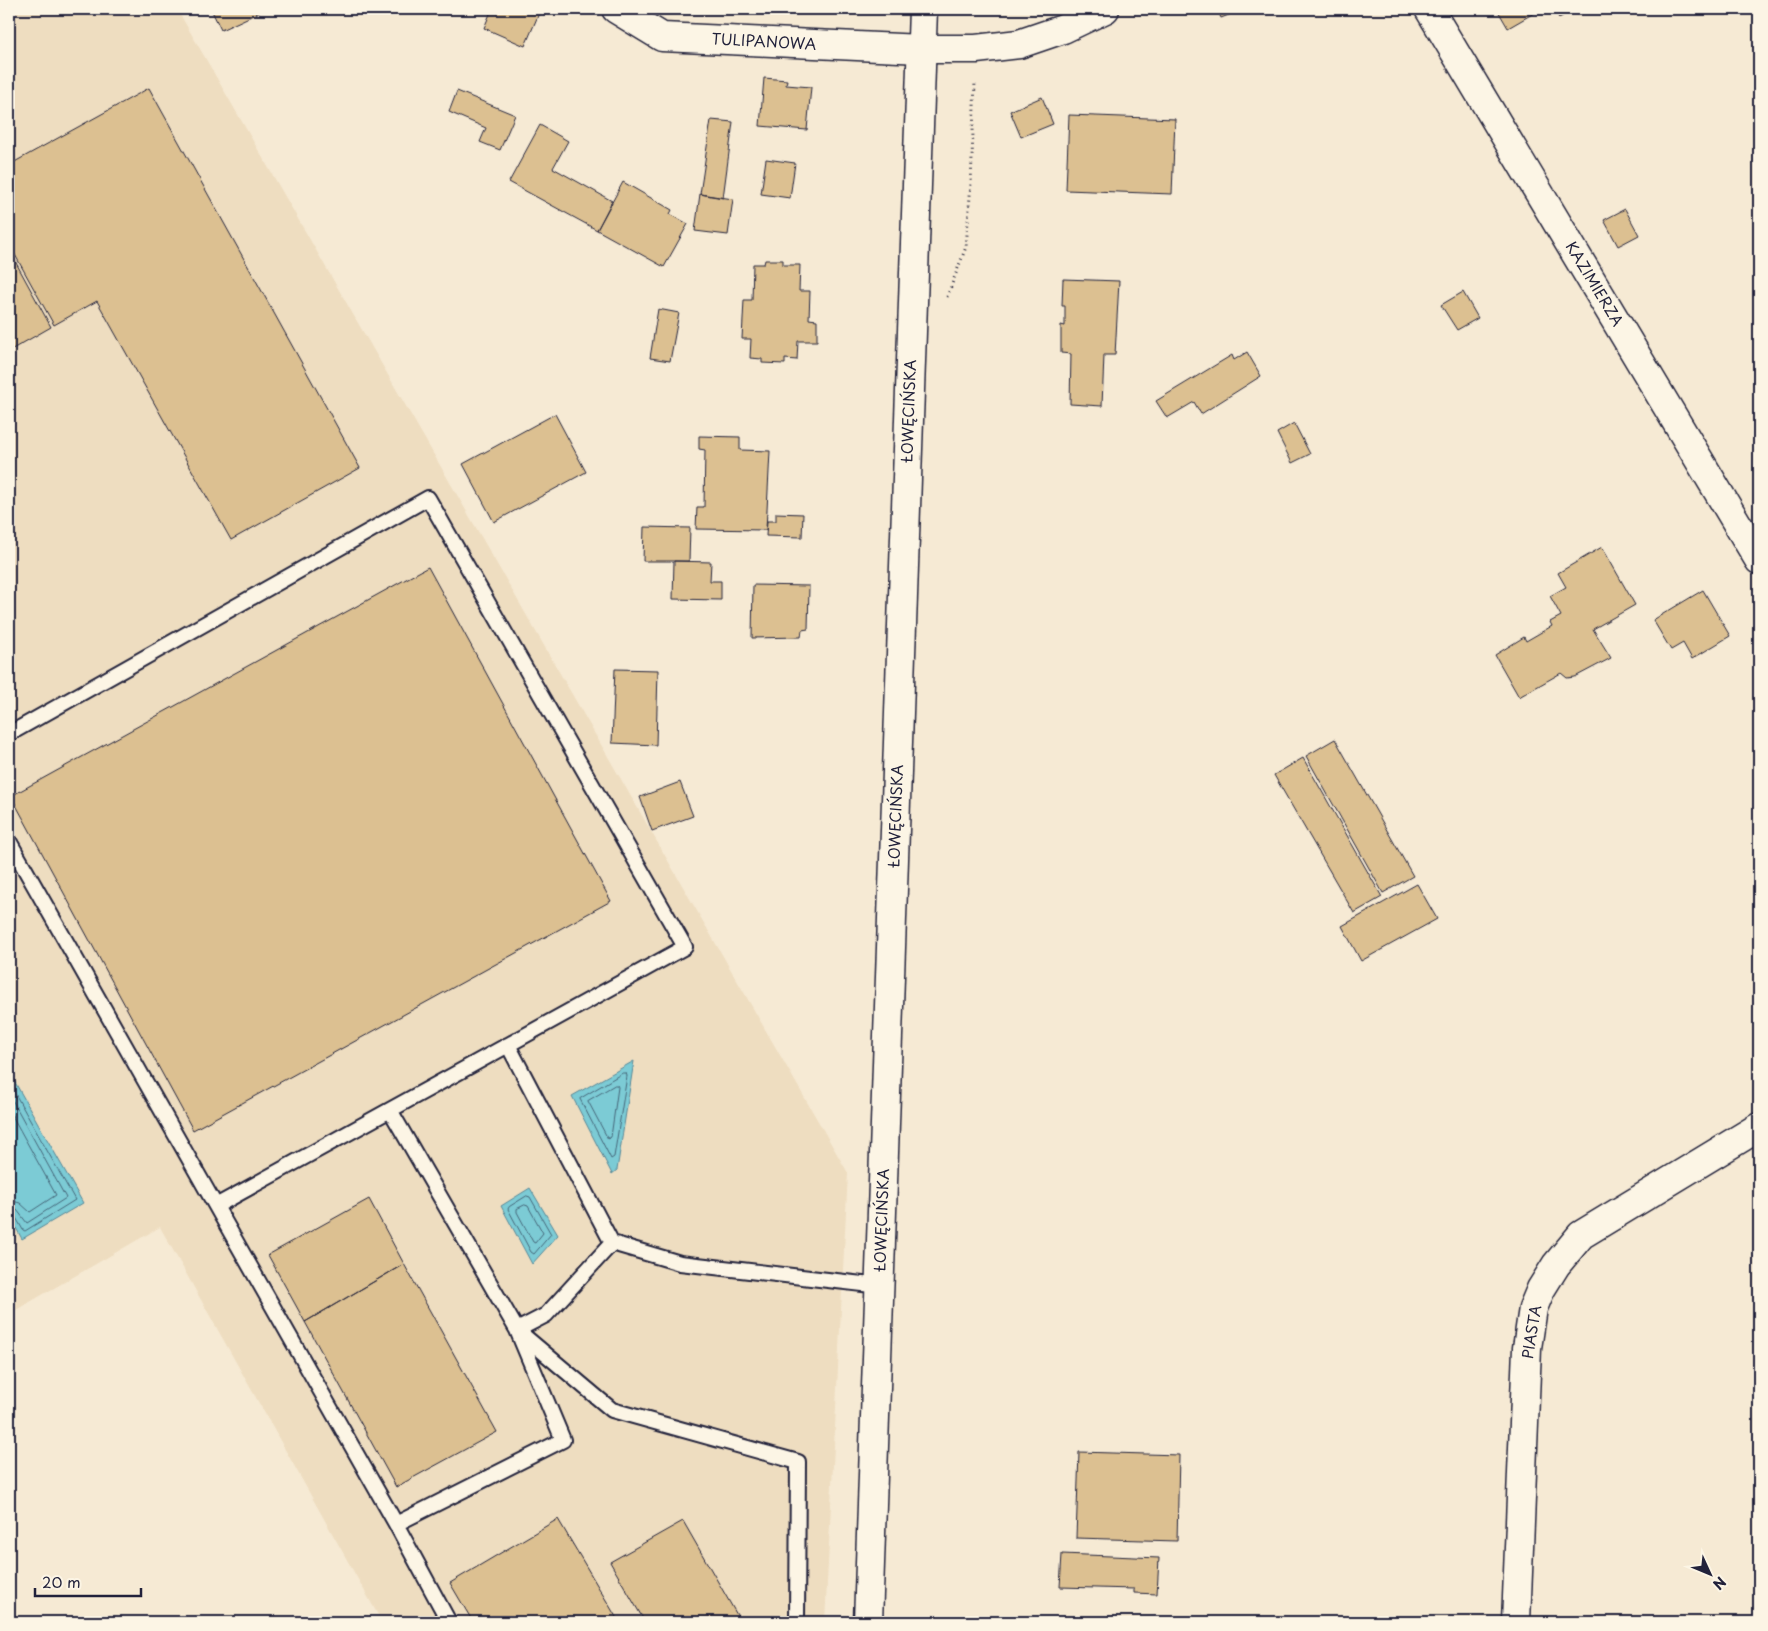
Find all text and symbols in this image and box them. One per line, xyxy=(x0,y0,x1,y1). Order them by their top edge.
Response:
street label: TULIPANOWA xyxy=(711,26,817,55)
street label: KAZIMIERZA xyxy=(1561,236,1630,330)
street label: ŁOWĘCIŃSKA xyxy=(894,359,921,463)
street label: ŁOWĘCIŃSKA xyxy=(881,764,908,868)
street label: ŁOWĘCIŃSKA xyxy=(867,1168,894,1272)
street label: PIASTA xyxy=(1515,1303,1546,1360)
north arrow xyxy=(1686,1548,1736,1598)
scale bar xyxy=(35,1566,141,1598)
text: 20 m xyxy=(42,1570,81,1593)
text: N xyxy=(1708,1572,1731,1595)

